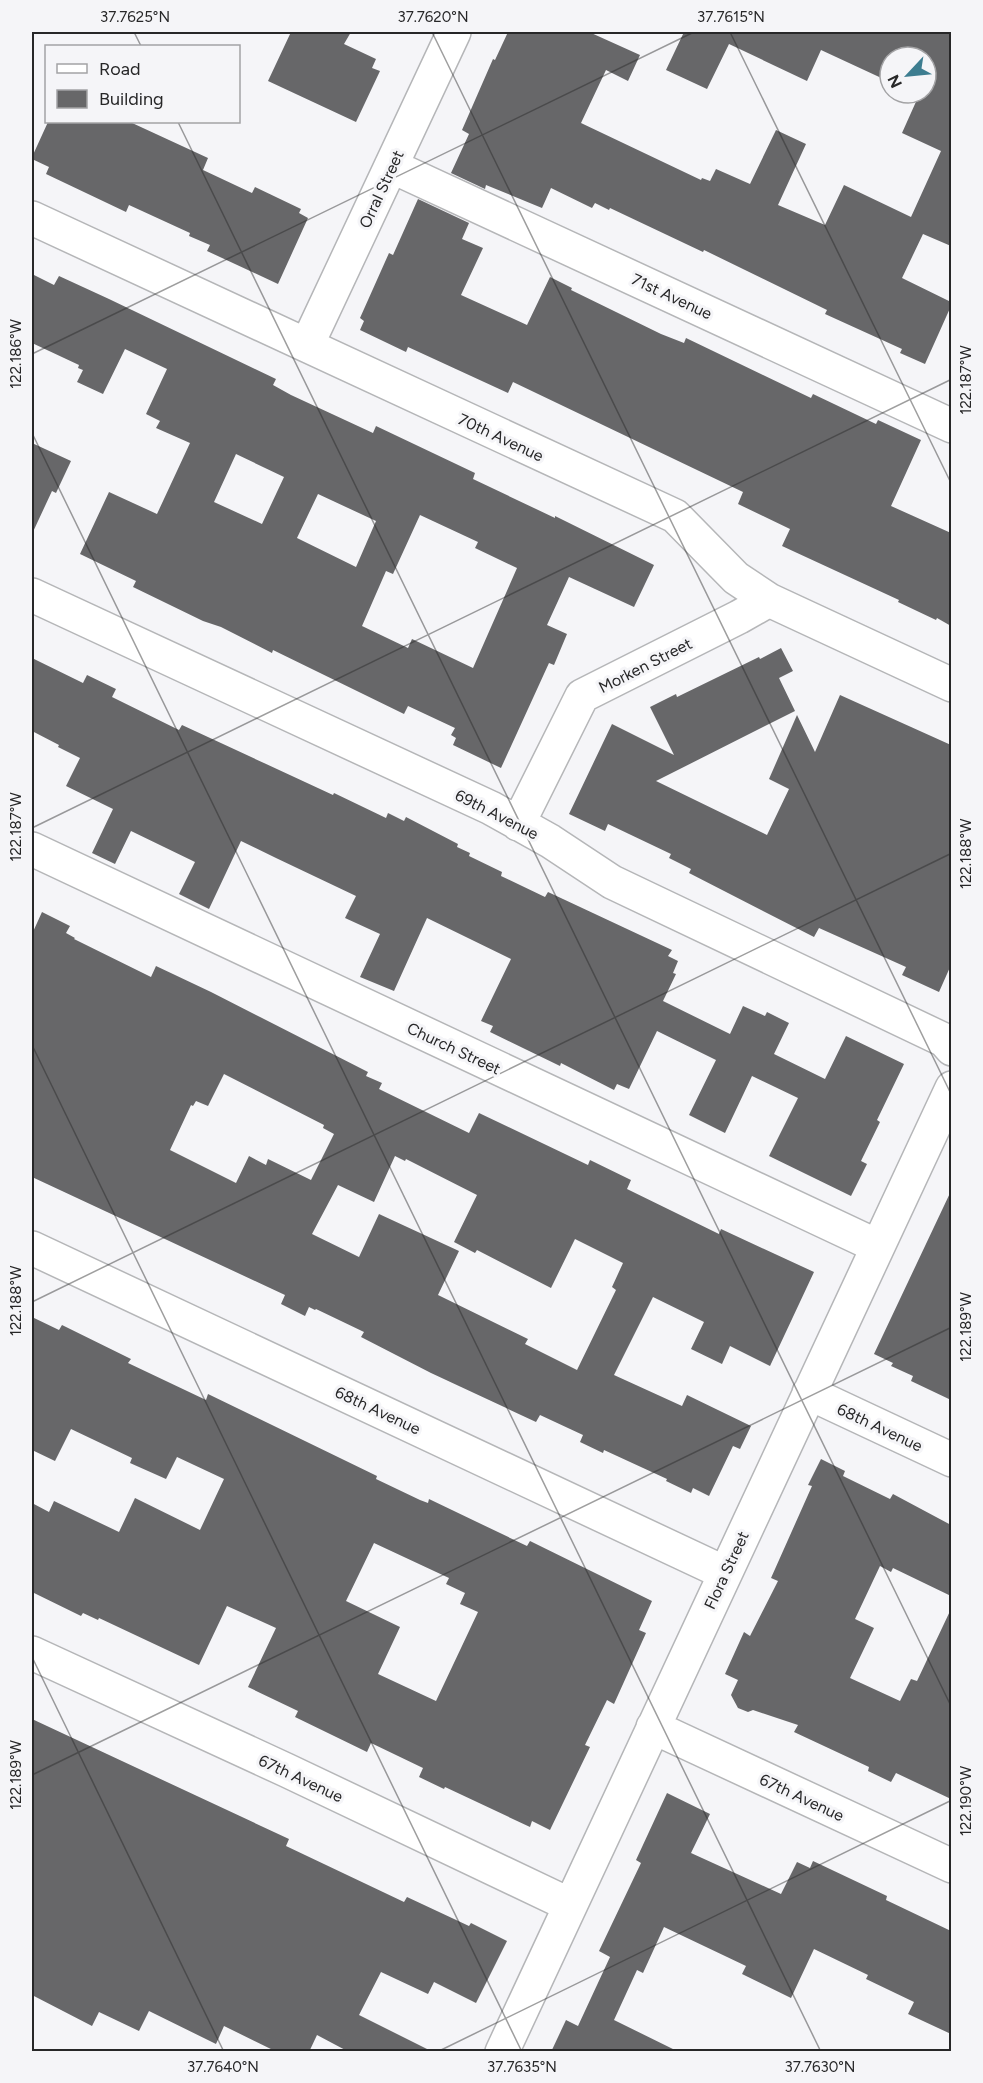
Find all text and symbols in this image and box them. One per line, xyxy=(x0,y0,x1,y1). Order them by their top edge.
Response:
text: 37.7625°N xyxy=(100,8,170,26)
text: 37.7620°N xyxy=(397,8,469,26)
text: 37.7615°N xyxy=(697,8,765,26)
legend xyxy=(45,45,240,123)
north arrow xyxy=(878,45,938,105)
text: Road xyxy=(99,58,140,80)
text: N xyxy=(884,72,906,91)
text: Building xyxy=(99,88,164,110)
street label: Orral Street xyxy=(355,147,408,231)
street label: 71st Avenue xyxy=(628,270,715,324)
text: 122.186°W xyxy=(7,318,25,389)
text: 122.187°W xyxy=(957,345,975,415)
street label: 70th Avenue xyxy=(455,409,547,466)
street label: Morken Street xyxy=(595,634,695,697)
street label: 69th Avenue xyxy=(452,785,542,844)
text: 122.187°W xyxy=(7,792,25,862)
text: 122.188°W xyxy=(957,818,975,889)
street label: Church Street xyxy=(404,1018,504,1078)
text: 122.188°W xyxy=(7,1265,25,1336)
text: 122.189°W xyxy=(957,1291,975,1362)
street label: 68th Avenue xyxy=(332,1382,424,1439)
street label: 68th Avenue xyxy=(834,1399,926,1456)
street label: Flora Street xyxy=(700,1528,753,1612)
text: 122.189°W xyxy=(7,1739,25,1810)
street label: 67th Avenue xyxy=(256,1751,346,1806)
text: 122.190°W xyxy=(957,1765,975,1836)
street label: 67th Avenue xyxy=(757,1770,847,1825)
text: 37.7640°N xyxy=(187,2058,259,2076)
text: 37.7635°N xyxy=(487,2058,557,2076)
text: 37.7630°N xyxy=(785,2058,855,2076)

